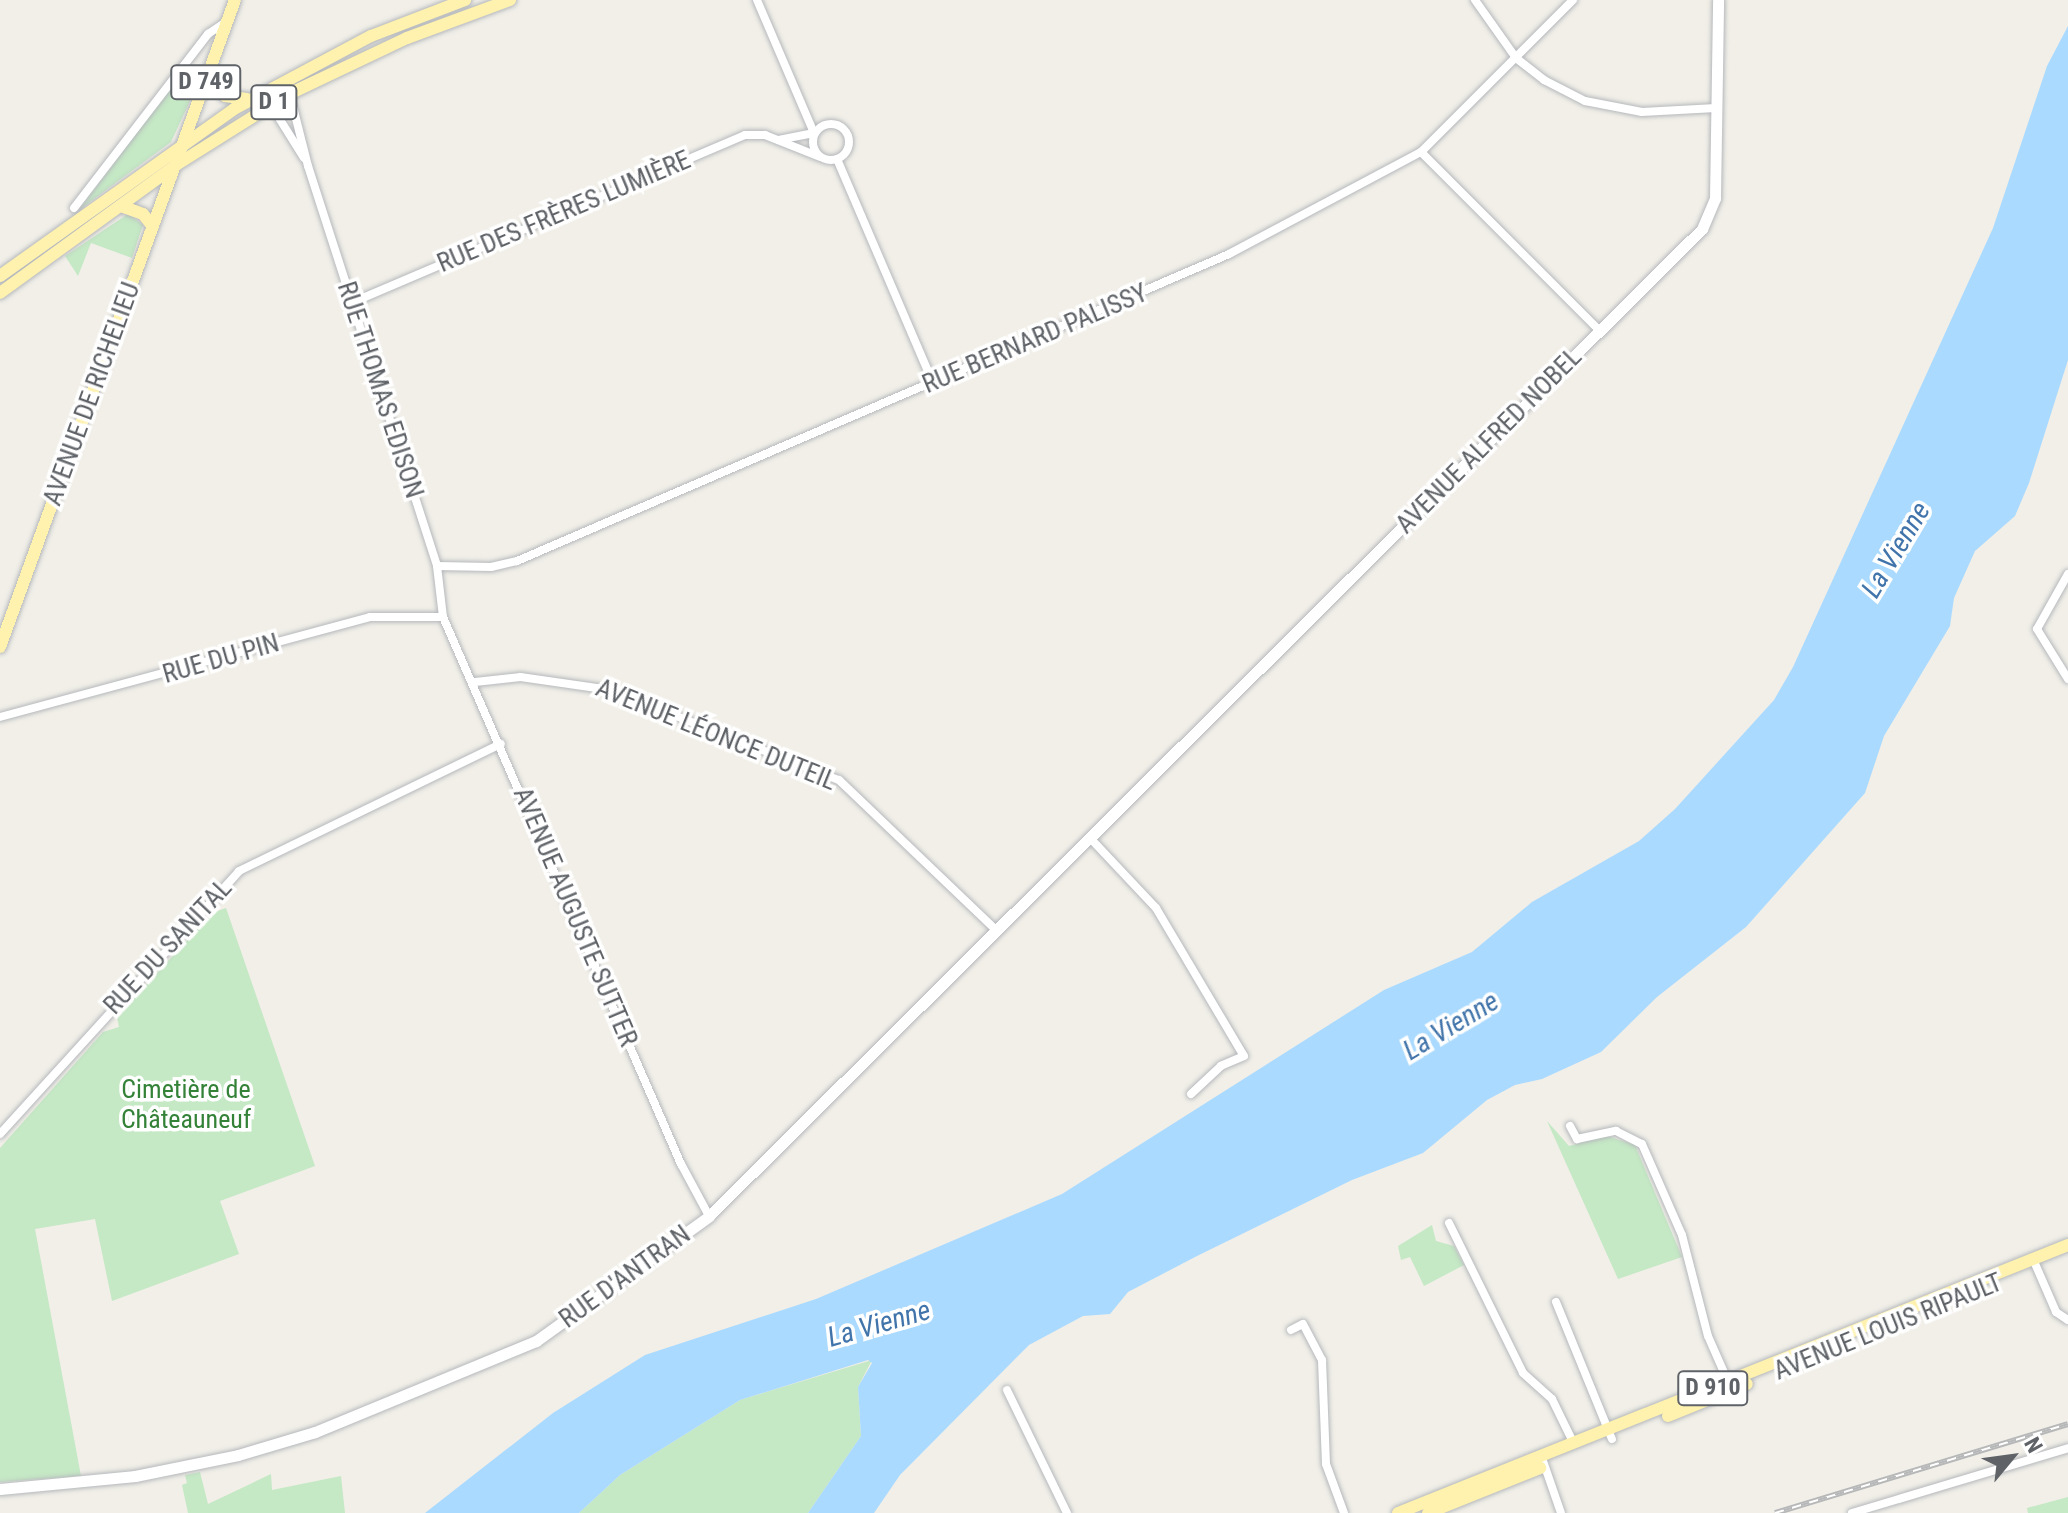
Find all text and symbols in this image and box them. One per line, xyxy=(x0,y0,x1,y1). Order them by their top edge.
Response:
road number: D 749 xyxy=(170,62,242,102)
road number: D 1 xyxy=(250,82,298,122)
street label: RUE DES FRÈRES LUMIÈRE xyxy=(433,145,695,279)
street label: AVENUE DE RICHELIEU xyxy=(37,278,147,510)
street label: RUE THOMAS EDISON xyxy=(330,278,430,502)
street label: RUE BERNARD PALISSY xyxy=(918,278,1152,400)
street label: AVENUE ALFRED NOBEL xyxy=(1390,342,1588,540)
water label: La Vienne xyxy=(1854,496,1938,604)
street label: RUE DU PIN xyxy=(159,628,283,690)
street label: AVENUE LÉONCE DUTEIL xyxy=(591,673,841,797)
street label: AVENUE AUGUSTE SUTTER xyxy=(506,783,644,1051)
street label: RUE DU SANITAL xyxy=(97,873,239,1021)
water label: La Vienne xyxy=(1397,984,1505,1068)
park label: Cimetière de Châteauneuf xyxy=(121,1074,251,1136)
street label: RUE D'ANTRAN xyxy=(553,1219,697,1335)
street label: AVENUE LOUIS RIPAULT xyxy=(1769,1267,2007,1387)
water label: La Vienne xyxy=(824,1293,934,1355)
road number: D 910 xyxy=(1677,1368,1749,1408)
north arrow xyxy=(1972,1417,2052,1497)
text: N xyxy=(2019,1433,2048,1457)

